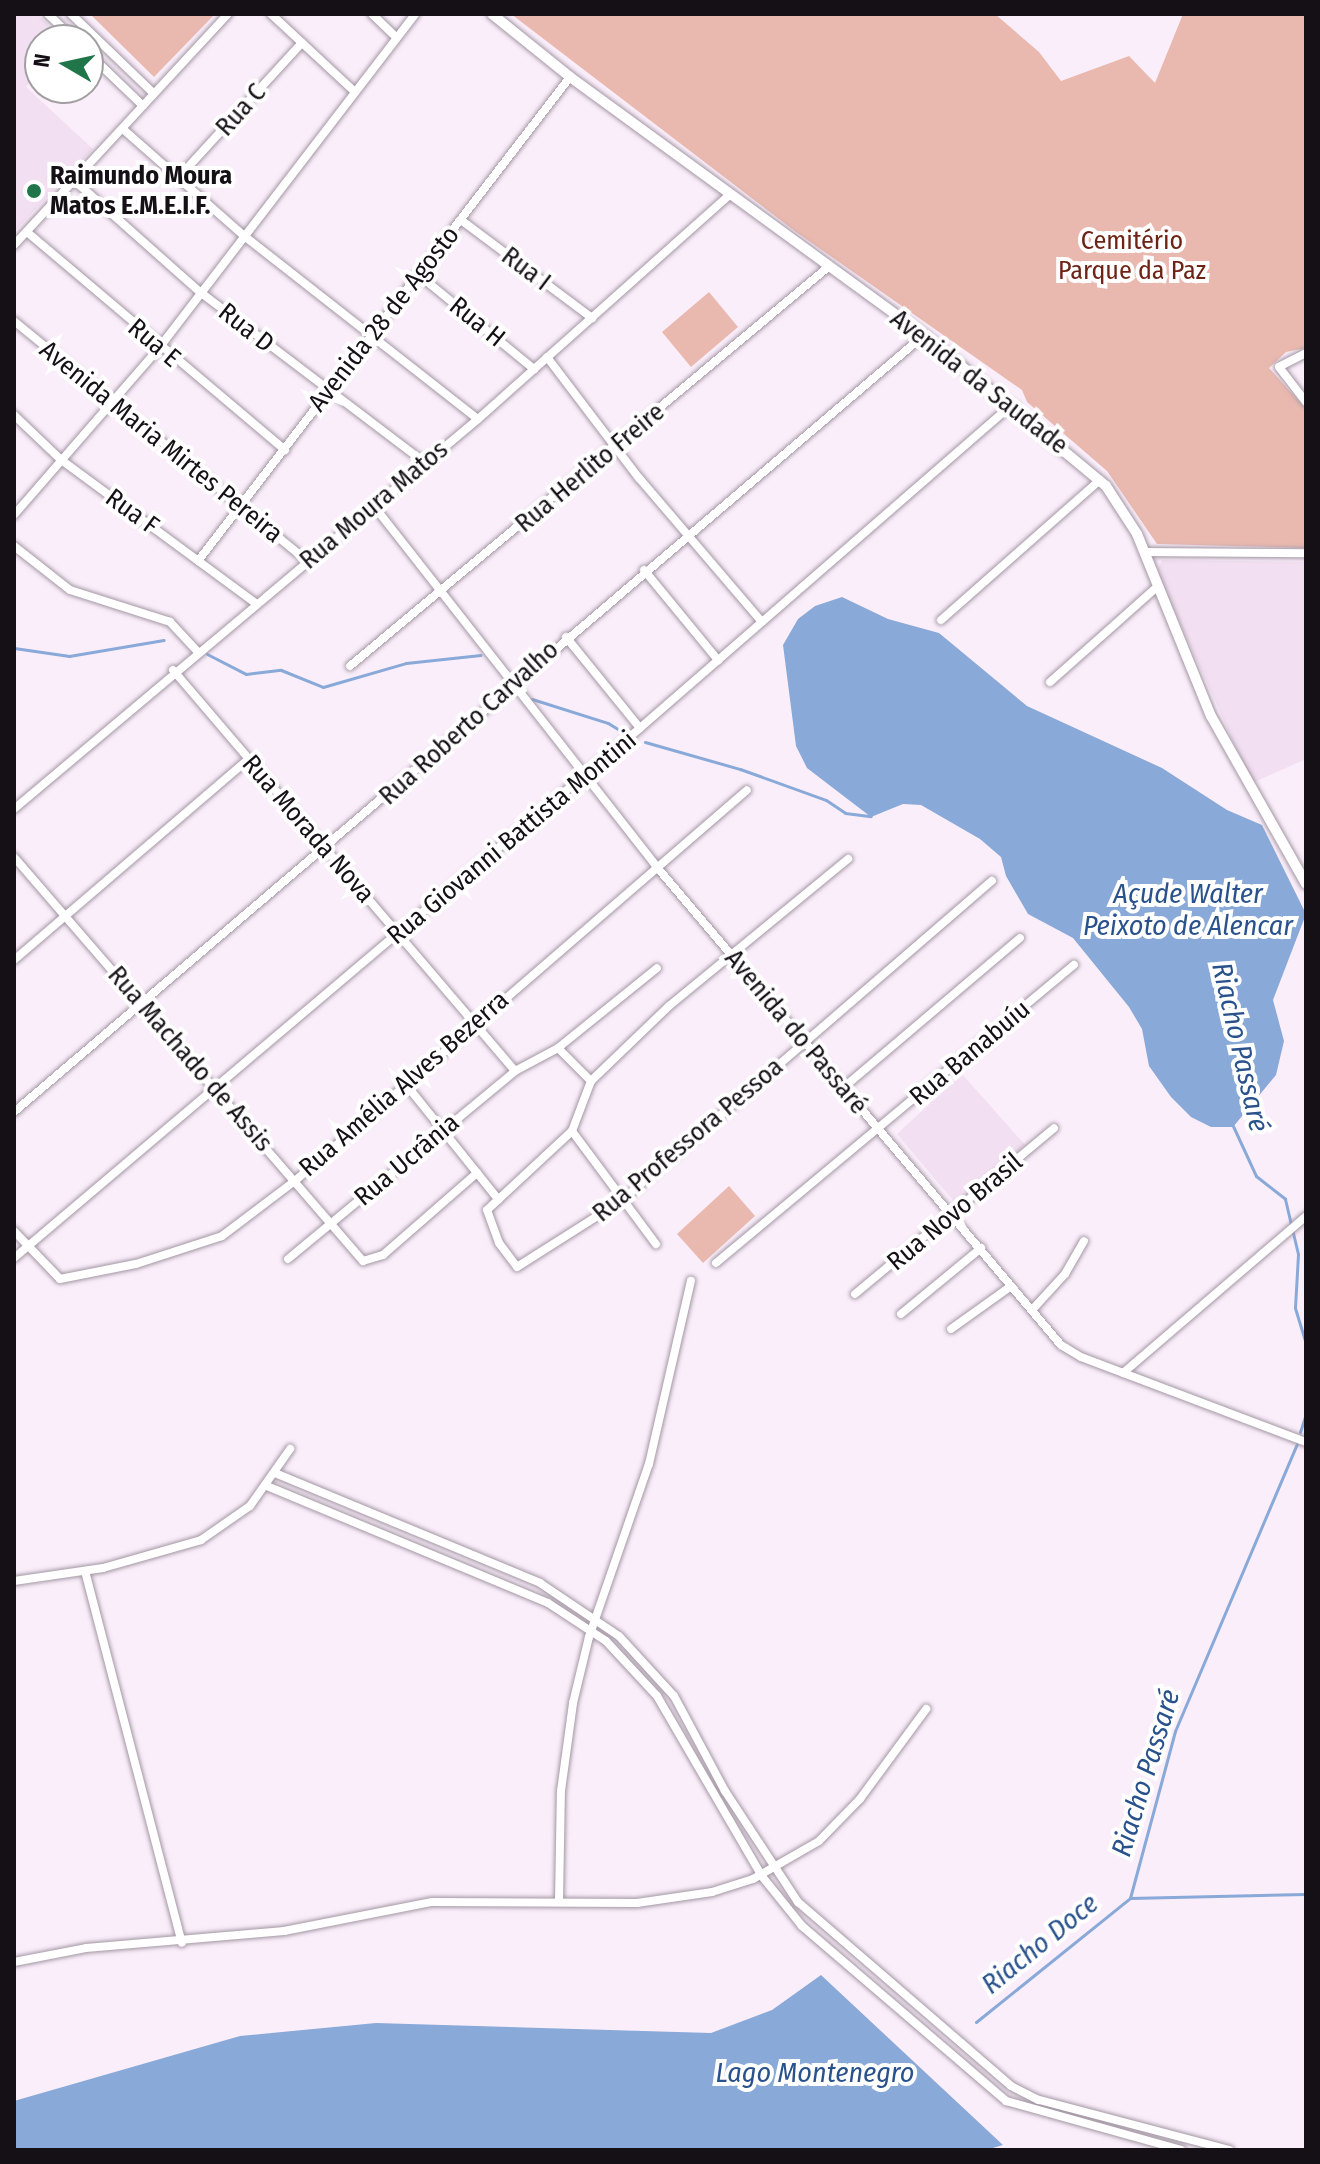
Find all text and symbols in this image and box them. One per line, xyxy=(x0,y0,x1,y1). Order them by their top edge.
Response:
north arrow xyxy=(24,24,104,104)
text: N xyxy=(27,52,56,69)
street label: Rua C xyxy=(209,77,273,143)
place label: Raimundo Moura Matos E.M.E.I.F. xyxy=(50,160,232,222)
marker: Raimundo Moura Matos E.M.E.I.F. xyxy=(25,182,43,200)
street label: Avenida 28 de Agosto xyxy=(302,220,466,418)
park label: Cemitério Parque da Paz xyxy=(1058,225,1206,286)
street label: Rua I xyxy=(495,240,557,298)
street label: Rua H xyxy=(443,290,511,354)
street label: Rua D xyxy=(212,297,280,359)
street label: Avenida da Saudade xyxy=(884,303,1074,461)
street label: Rua E xyxy=(121,312,187,374)
street label: Avenida Maria Mirtes Pereira xyxy=(33,334,289,550)
street label: Rua Herlito Freire xyxy=(509,397,671,539)
street label: Rua Moura Matos xyxy=(294,434,454,576)
street label: Rua F xyxy=(99,482,165,542)
street label: Rua Roberto Carvalho xyxy=(373,634,565,812)
street label: Rua Giovanni Battista Montini xyxy=(381,725,643,951)
street label: Rua Morada Nova xyxy=(235,749,381,909)
water label: Açude Walter Peixoto de Alencar xyxy=(1083,877,1293,943)
street label: Avenida do Passaré xyxy=(718,943,874,1121)
water label: Riacho Passaré xyxy=(1204,959,1276,1135)
street label: Rua Machado de Assis xyxy=(101,960,279,1158)
street label: Rua Amélia Alves Bezerra xyxy=(293,985,515,1183)
street label: Rua Banabuíu xyxy=(903,994,1037,1112)
street label: Rua Professora Pessoa xyxy=(587,1051,789,1229)
street label: Rua Ucrânia xyxy=(348,1107,466,1213)
street label: Rua Novo Brasil xyxy=(881,1146,1029,1278)
water label: Riacho Passaré xyxy=(1105,1686,1187,1860)
water label: Riacho Doce xyxy=(975,1887,1105,2001)
water label: Lago Montenegro xyxy=(716,2056,914,2090)

